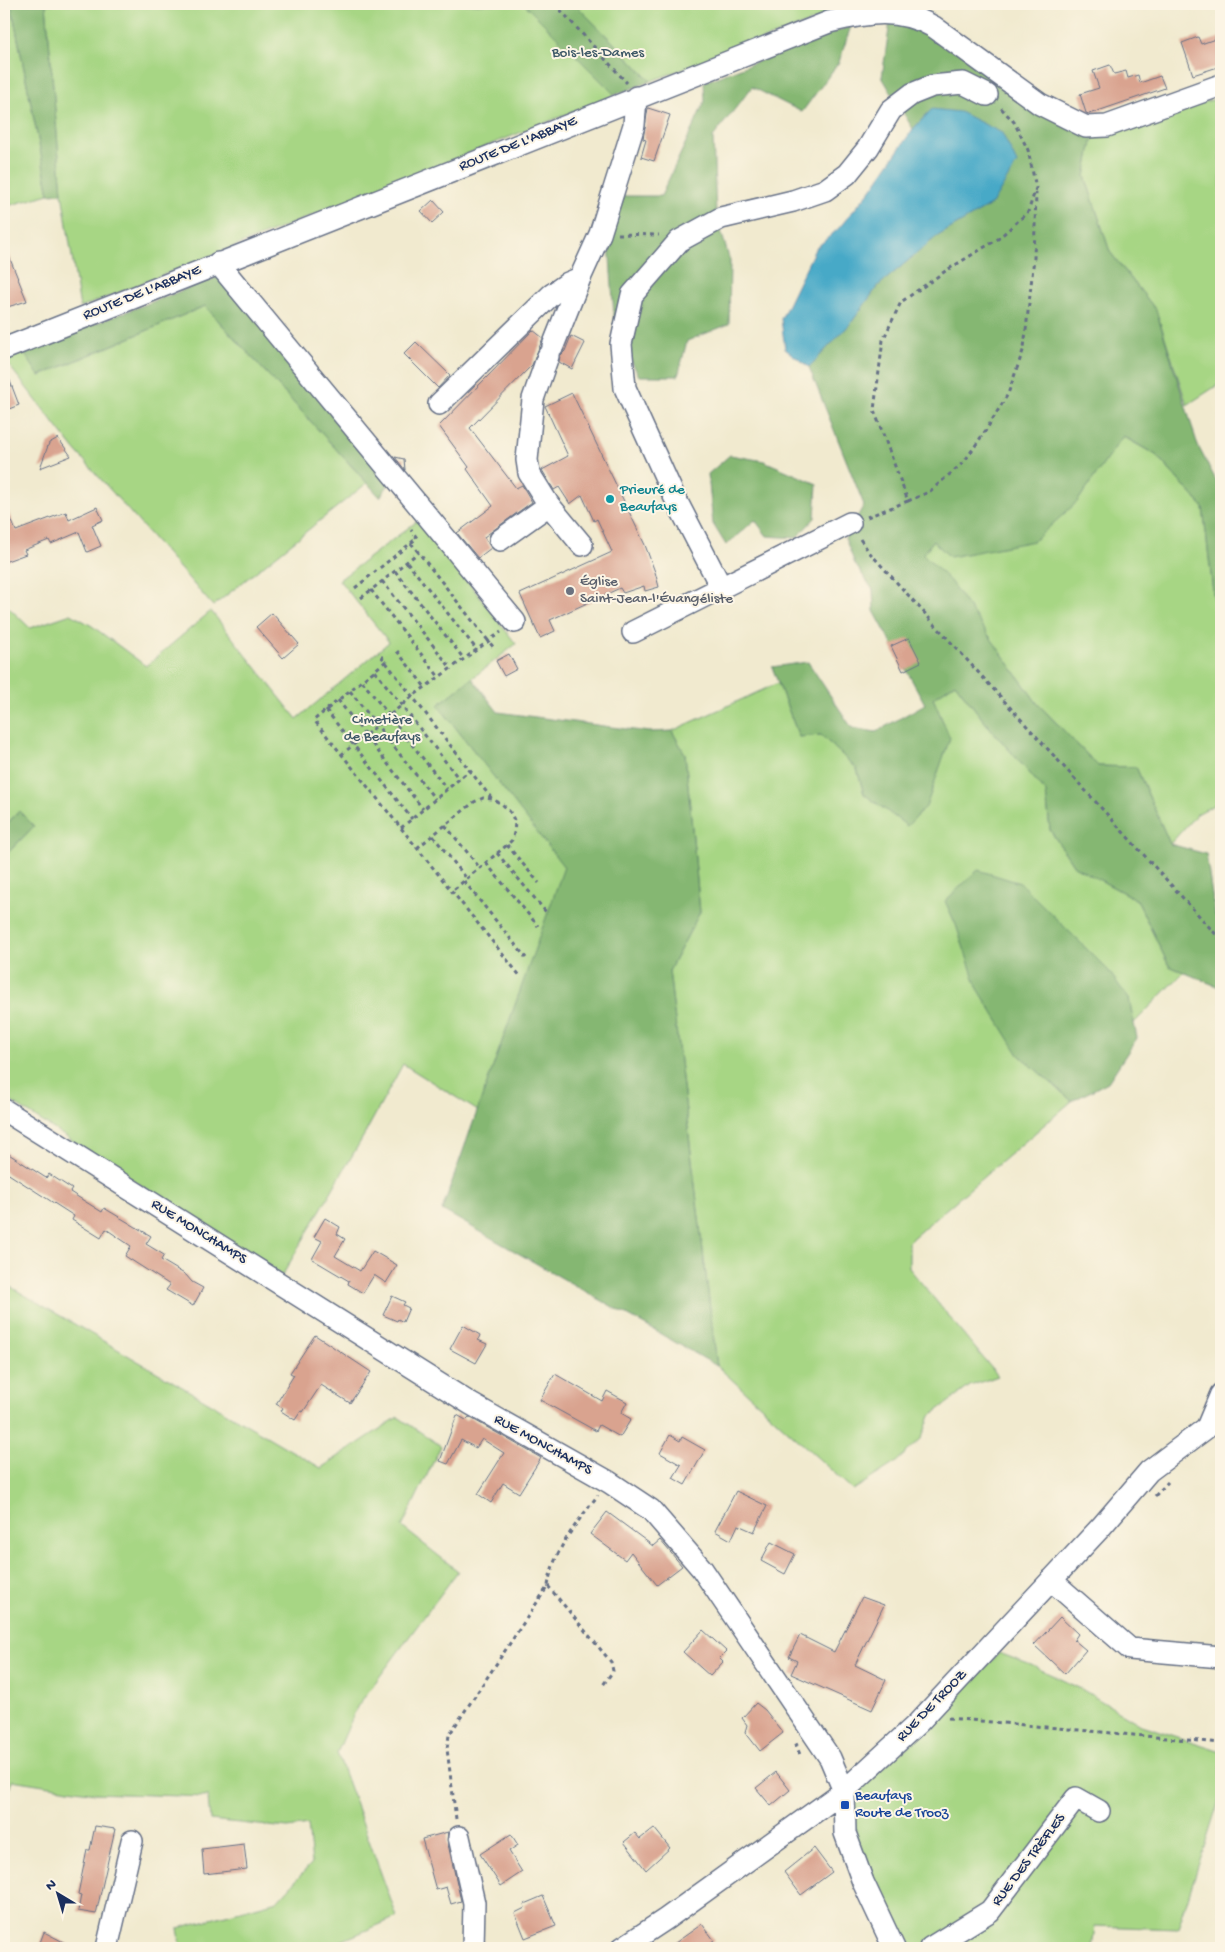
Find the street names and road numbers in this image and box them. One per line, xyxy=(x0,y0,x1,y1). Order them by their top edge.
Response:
street label: ROUTE DE L'ABBAYE xyxy=(456,112,580,176)
street label: ROUTE DE L'ABBAYE xyxy=(80,261,204,325)
street label: RUE MONCHAMPS xyxy=(148,1195,250,1269)
street label: RUE MONCHAMPS xyxy=(491,1411,595,1480)
street label: RUE DE TROOZ xyxy=(893,1666,971,1746)
street label: RUE DES TRÈFLES xyxy=(988,1810,1070,1910)

